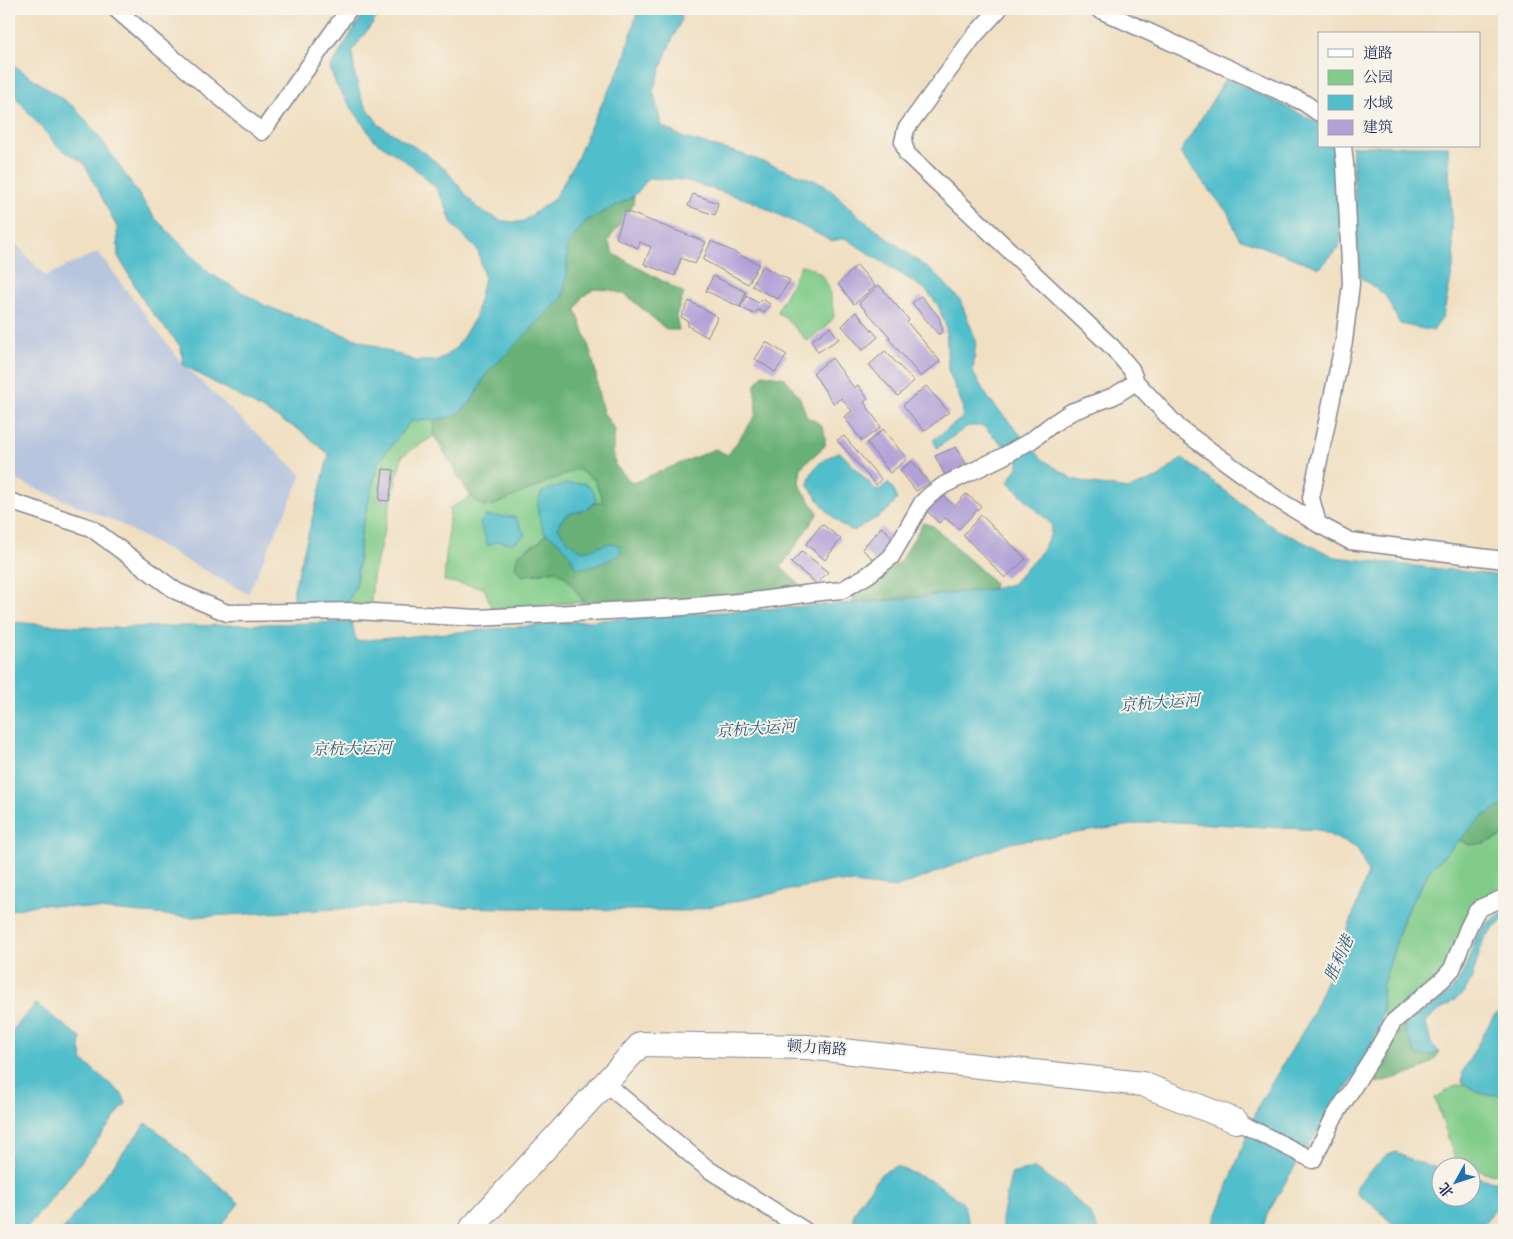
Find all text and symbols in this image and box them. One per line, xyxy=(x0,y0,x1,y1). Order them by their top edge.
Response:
legend xyxy=(1318,32,1480,148)
text: 道路 xyxy=(1363,44,1393,65)
text: 公园 xyxy=(1363,68,1393,89)
text: 水域 xyxy=(1363,94,1393,115)
text: 建筑 xyxy=(1363,118,1393,139)
water label: 京杭大运河 xyxy=(1119,690,1204,718)
water label: 京杭大运河 xyxy=(715,716,800,744)
water label: 京杭大运河 xyxy=(312,738,395,762)
water label: 胜利港 xyxy=(1320,931,1361,985)
street label: 顿力南路 xyxy=(786,1036,848,1062)
north arrow xyxy=(1430,1156,1480,1206)
text: 北 xyxy=(1435,1178,1459,1201)

